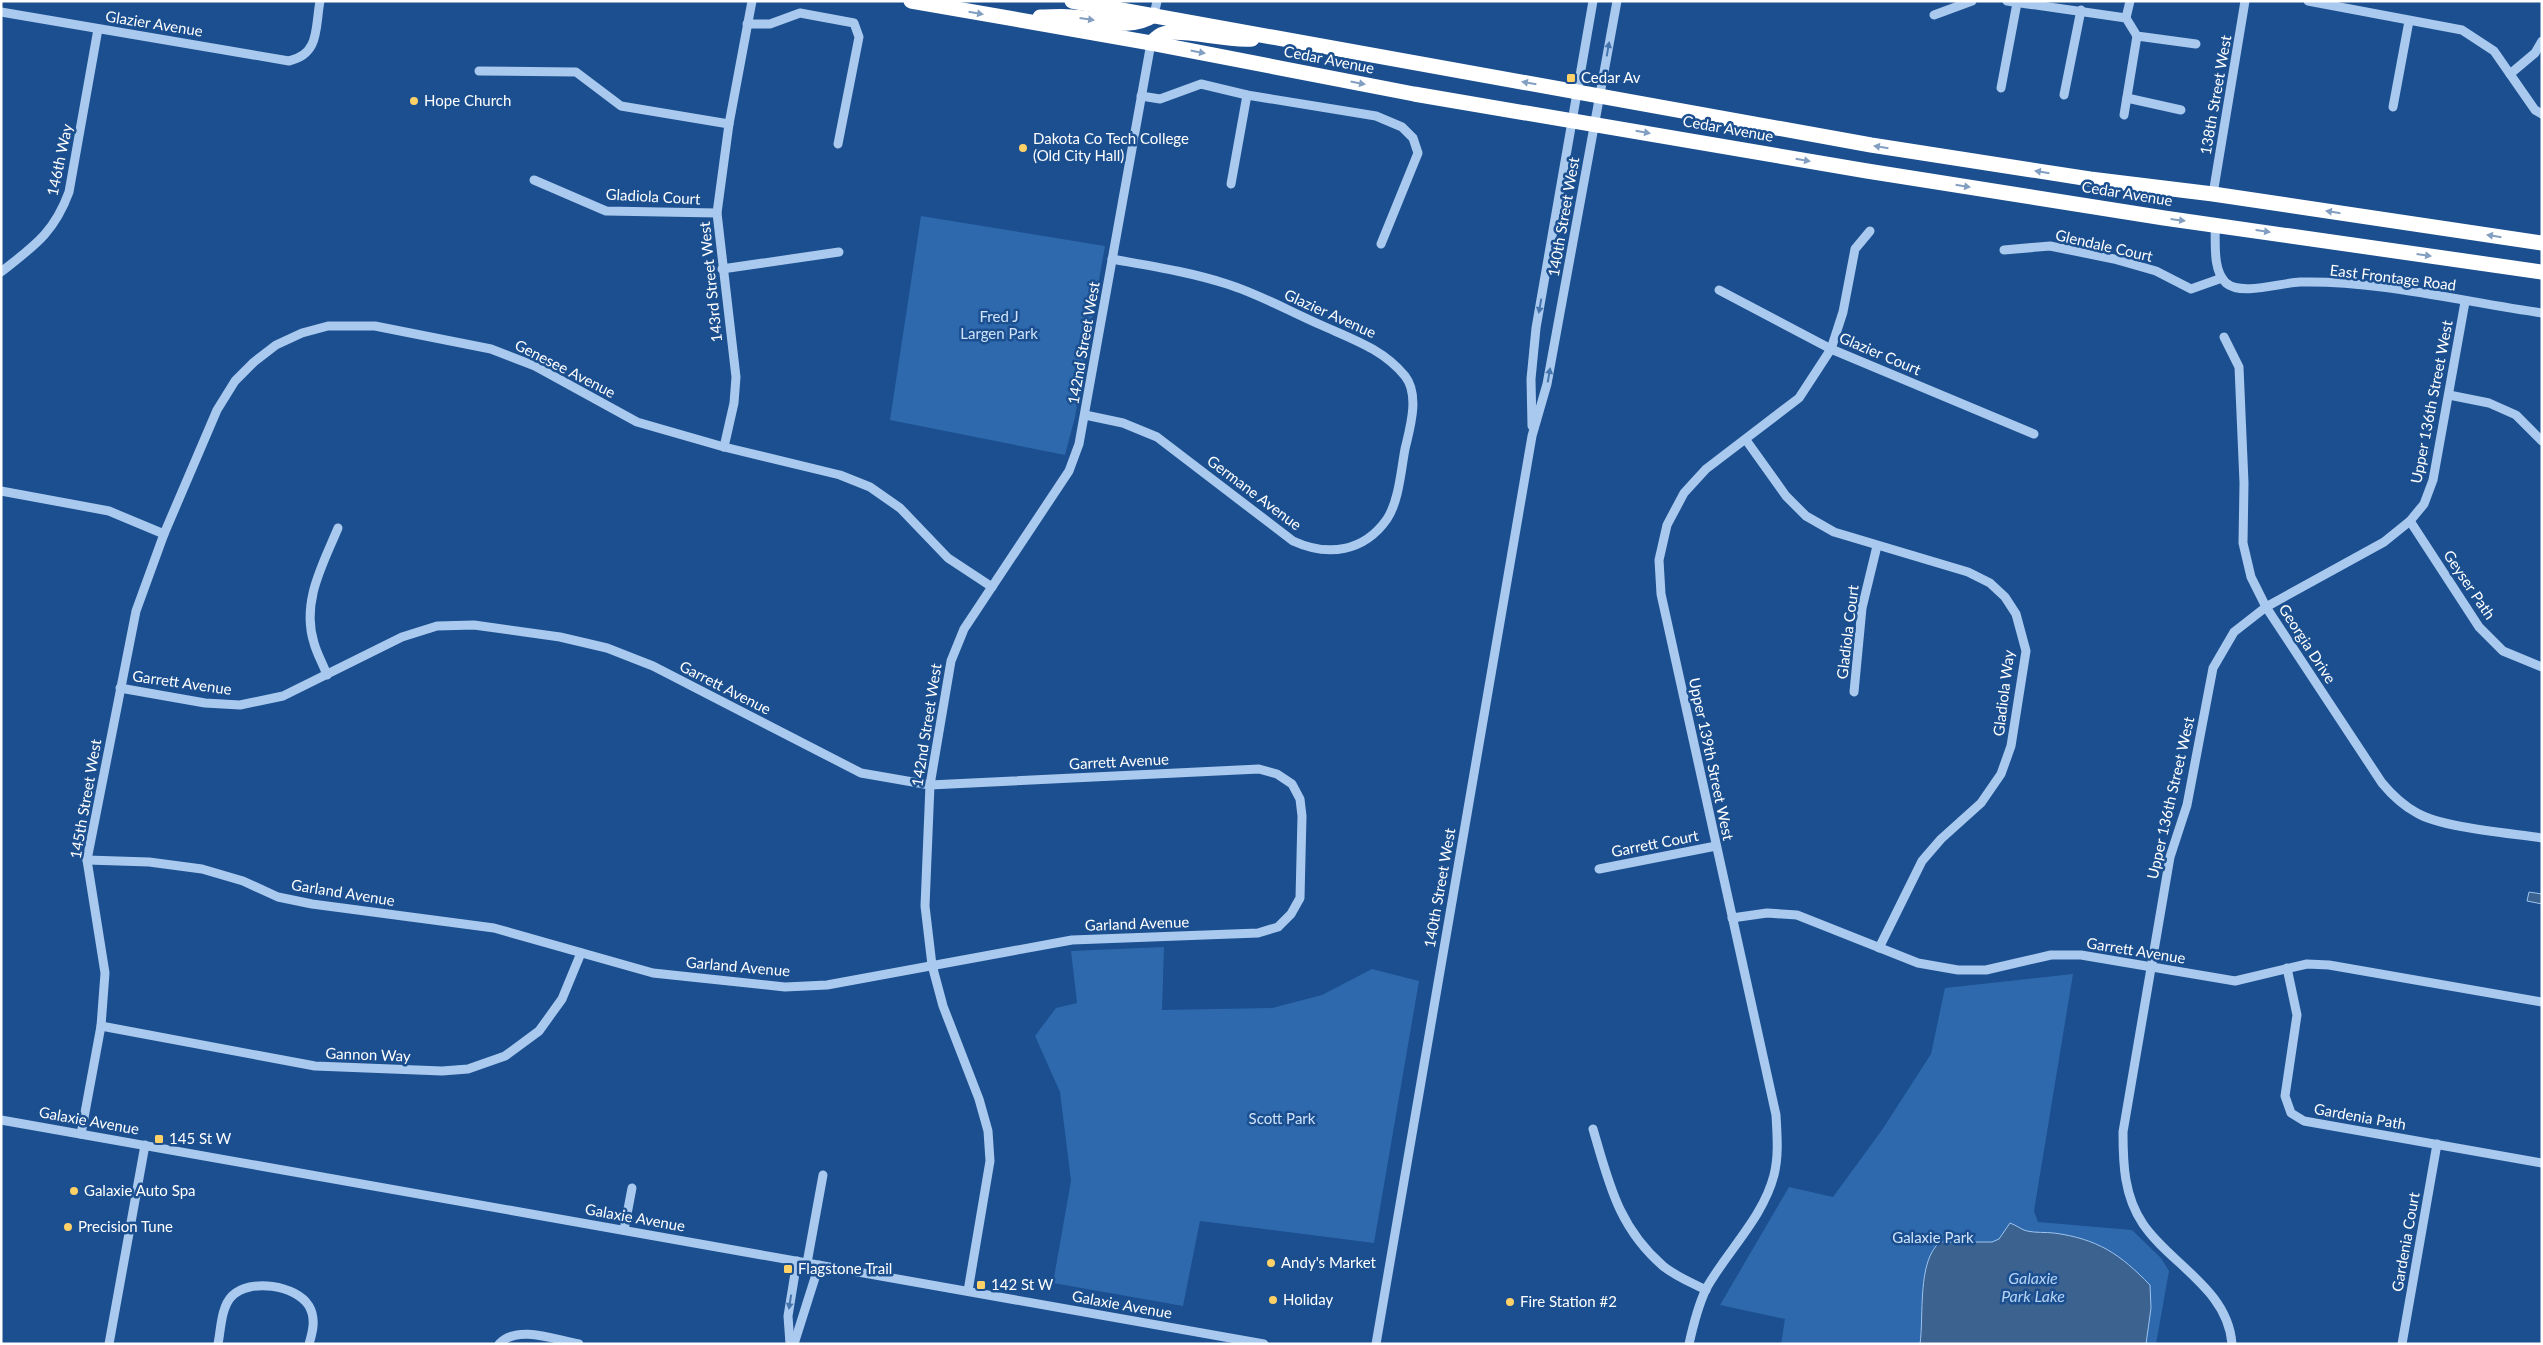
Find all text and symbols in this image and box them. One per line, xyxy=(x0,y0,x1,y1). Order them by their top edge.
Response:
street label: Glazier Avenue xyxy=(104,6,204,40)
one-way arrow xyxy=(969,9,985,17)
one-way arrow xyxy=(1080,15,1096,23)
street label: 138th Street West xyxy=(2196,33,2235,156)
one-way arrow xyxy=(1605,40,1613,56)
street label: Cedar Avenue xyxy=(1282,41,1376,77)
one-way arrow xyxy=(1191,49,1207,57)
place label: Cedar Av xyxy=(1581,68,1641,86)
marker: Cedar Av xyxy=(1565,72,1577,84)
one-way arrow xyxy=(1350,79,1366,87)
one-way arrow xyxy=(1521,79,1537,87)
place label: Hope Church xyxy=(424,91,511,109)
marker: Hope Church xyxy=(408,95,420,107)
street label: Cedar Avenue xyxy=(1681,111,1775,145)
street label: 146th Way xyxy=(43,122,75,197)
place label: Dakota Co Tech College (Old City Hall) xyxy=(1033,129,1189,164)
one-way arrow xyxy=(1635,129,1651,137)
marker: Dakota Co Tech College (Old City Hall) xyxy=(1017,142,1029,154)
one-way arrow xyxy=(1873,142,1889,150)
street label: 140th Street West xyxy=(1544,155,1583,278)
one-way arrow xyxy=(1795,156,1811,164)
one-way arrow xyxy=(2033,167,2049,175)
street label: Cedar Avenue xyxy=(2080,177,2174,209)
one-way arrow xyxy=(1955,183,1971,191)
street label: Gladiola Court xyxy=(605,185,701,208)
one-way arrow xyxy=(2324,207,2340,215)
one-way arrow xyxy=(2170,216,2186,224)
street label: 143rd Street West xyxy=(695,220,725,343)
street label: Glendale Court xyxy=(2054,225,2155,265)
one-way arrow xyxy=(2256,227,2272,235)
one-way arrow xyxy=(2485,231,2501,239)
one-way arrow xyxy=(2417,251,2433,259)
street label: East Frontage Road xyxy=(2329,260,2457,294)
street label: 142nd Street West xyxy=(1063,279,1103,406)
street label: Glazier Avenue xyxy=(1282,285,1379,341)
one-way arrow xyxy=(1536,299,1544,315)
park label: Fred J Largen Park xyxy=(960,307,1038,342)
street label: Upper 136th Street West xyxy=(2406,318,2456,485)
street label: Glazier Court xyxy=(1837,328,1924,379)
street label: Genesee Avenue xyxy=(512,335,619,401)
one-way arrow xyxy=(1546,366,1554,382)
street label: Germane Avenue xyxy=(1204,451,1305,534)
street label: Geyser Path xyxy=(2440,546,2500,622)
street label: Gladiola Court xyxy=(1832,583,1862,680)
street label: Georgia Drive xyxy=(2275,600,2340,687)
street label: Gladiola Way xyxy=(1989,648,2017,737)
street label: Garrett Avenue xyxy=(677,656,774,718)
street label: 142nd Street West xyxy=(907,661,945,788)
street label: Garrett Avenue xyxy=(131,666,233,698)
street label: Upper 139th Street West xyxy=(1686,676,1738,842)
street label: Upper 136th Street West xyxy=(2143,714,2198,881)
street label: 145th Street West xyxy=(66,737,105,860)
street label: Garrett Avenue xyxy=(1068,749,1169,773)
street label: 140th Street West xyxy=(1420,826,1459,949)
street label: Garrett Court xyxy=(1610,826,1701,860)
street label: Garland Avenue xyxy=(290,875,396,909)
street label: Garland Avenue xyxy=(1084,912,1190,934)
street label: Garrett Avenue xyxy=(2085,933,2187,967)
street label: Garland Avenue xyxy=(685,952,791,980)
street label: Gannon Way xyxy=(325,1044,411,1064)
street label: Gardenia Path xyxy=(2313,1099,2408,1133)
street label: Galaxie Avenue xyxy=(38,1102,141,1138)
park label: Scott Park xyxy=(1249,1109,1316,1127)
place label: 145 St W xyxy=(169,1129,232,1147)
marker: 145 St W xyxy=(153,1133,165,1145)
place label: Galaxie Auto Spa xyxy=(84,1181,196,1199)
marker: Galaxie Auto Spa xyxy=(68,1185,80,1197)
street label: Gardenia Court xyxy=(2387,1190,2423,1293)
street label: Galaxie Avenue xyxy=(584,1199,687,1235)
place label: Precision Tune xyxy=(78,1217,173,1235)
marker: Precision Tune xyxy=(62,1221,74,1233)
park label: Galaxie Park xyxy=(1892,1228,1974,1246)
place label: Andy's Market xyxy=(1281,1253,1377,1271)
marker: Andy's Market xyxy=(1265,1257,1277,1269)
place label: Flagstone Trail xyxy=(798,1259,892,1277)
marker: Flagstone Trail xyxy=(782,1263,794,1275)
water label: Galaxie Park Lake xyxy=(2001,1268,2065,1305)
place label: 142 St W xyxy=(991,1275,1054,1293)
marker: 142 St W xyxy=(975,1279,987,1291)
street label: Galaxie Avenue xyxy=(1071,1286,1174,1322)
place label: Holiday xyxy=(1283,1290,1334,1308)
place label: Fire Station #2 xyxy=(1520,1292,1617,1310)
marker: Holiday xyxy=(1267,1294,1279,1306)
one-way arrow xyxy=(786,1295,794,1311)
marker: Fire Station #2 xyxy=(1504,1296,1516,1308)

